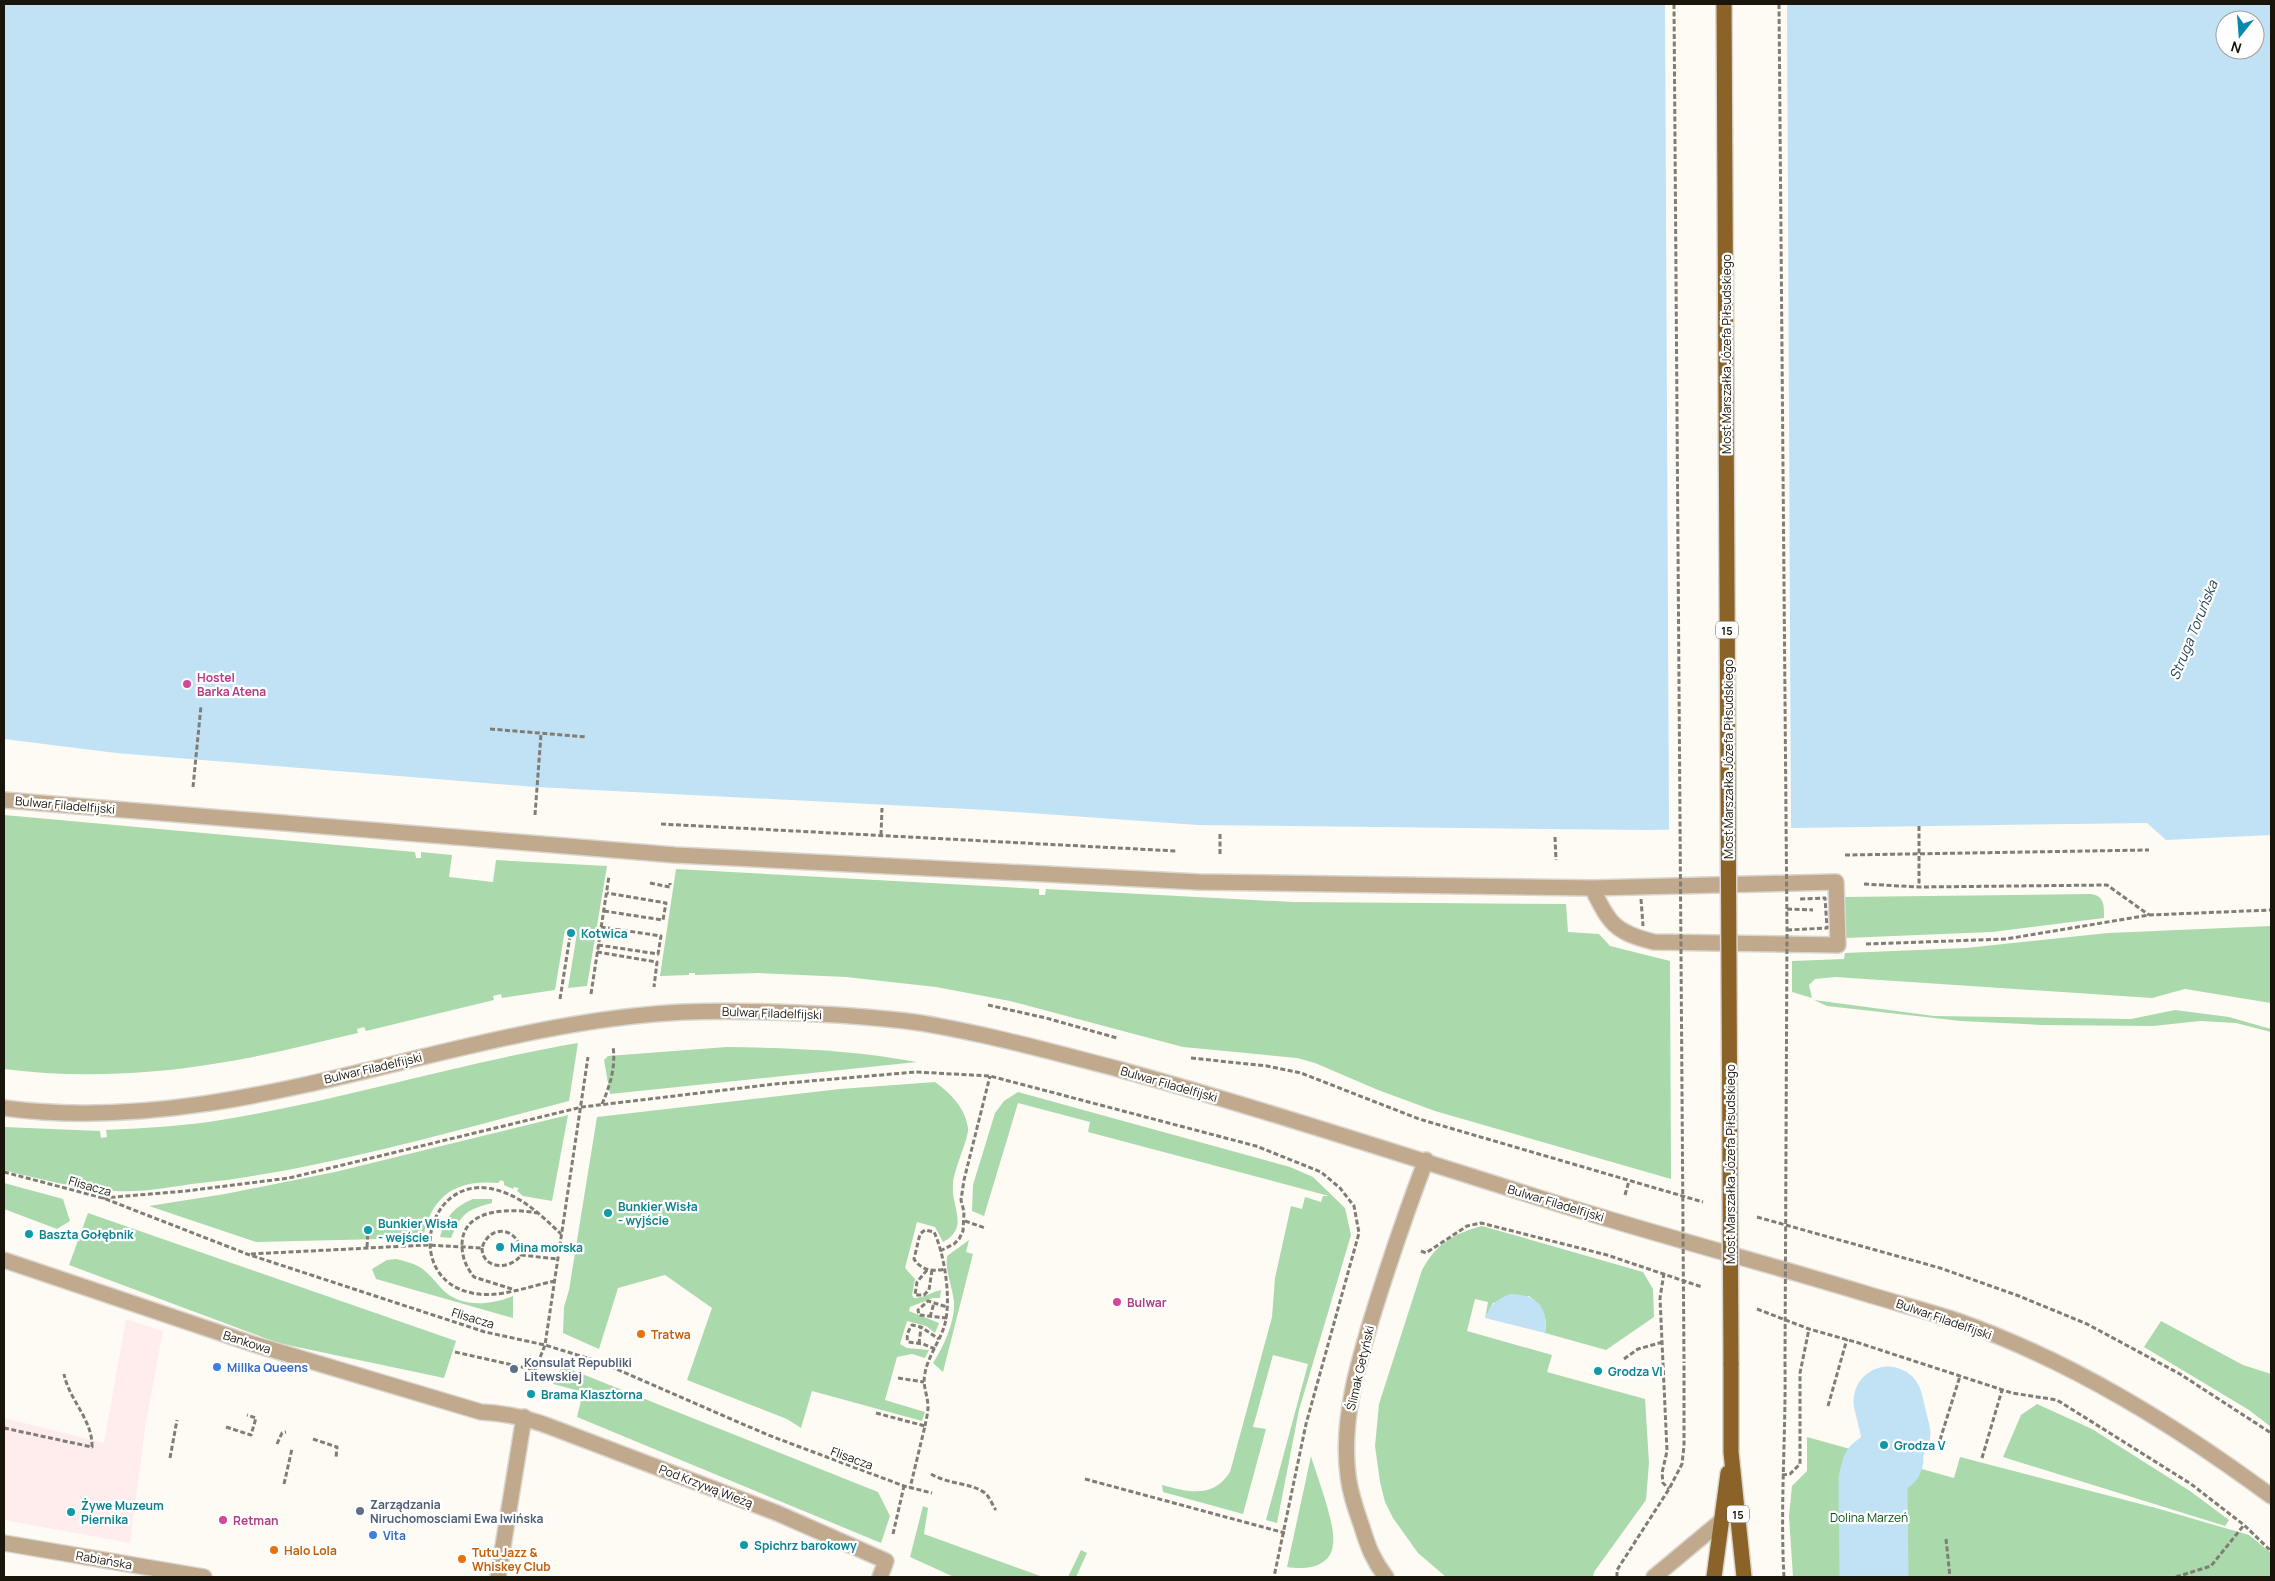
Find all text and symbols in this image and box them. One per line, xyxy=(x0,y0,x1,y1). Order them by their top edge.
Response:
north arrow xyxy=(2215,10,2265,60)
text: N xyxy=(2228,37,2244,58)
street label: Most Marszałka Józefa Piłsudskiego xyxy=(1718,254,1735,454)
water label: Struga Toruńska xyxy=(2164,576,2222,683)
road number: 15 xyxy=(1716,622,1738,638)
street label: Most Marszałka Józefa Piłsudskiego xyxy=(1720,659,1737,859)
place label: Hostel Barka Atena xyxy=(197,669,266,700)
marker: Hostel Barka Atena xyxy=(181,678,193,690)
street label: Bulwar Filadelfijski xyxy=(14,792,116,818)
place label: Kotwica xyxy=(581,925,628,942)
marker: Kotwica xyxy=(565,927,577,939)
street label: Bulwar Filadelfijski xyxy=(722,1003,822,1023)
street label: Bulwar Filadelfijski xyxy=(322,1048,424,1088)
street label: Bulwar Filadelfijski xyxy=(1119,1062,1219,1106)
street label: Most Marszałka Józefa Piłsudskiego xyxy=(1722,1064,1739,1264)
street label: Flisacza xyxy=(67,1172,113,1200)
street label: Bulwar Filadelfijski xyxy=(1506,1180,1606,1226)
place label: Bunkier Wisła - wyjście xyxy=(618,1198,698,1229)
marker: Bunkier Wisła - wyjście xyxy=(602,1207,614,1219)
place label: Bunkier Wisła - wejście xyxy=(378,1215,458,1246)
marker: Bunkier Wisła - wejście xyxy=(362,1224,374,1236)
place label: Baszta Gołębnik xyxy=(39,1226,134,1243)
marker: Baszta Gołębnik xyxy=(23,1228,35,1240)
place label: Mina morska xyxy=(510,1239,583,1256)
marker: Mina morska xyxy=(494,1241,506,1253)
place label: Bulwar xyxy=(1127,1294,1167,1311)
street label: Bulwar Filadelfijski xyxy=(1894,1295,1994,1343)
marker: Bulwar xyxy=(1111,1296,1123,1308)
street label: Flisacza xyxy=(450,1303,496,1333)
street label: Ślimak Getyński xyxy=(1342,1324,1378,1412)
street label: Bankowa xyxy=(221,1326,273,1358)
place label: Tratwa xyxy=(651,1326,691,1343)
marker: Tratwa xyxy=(635,1328,647,1340)
place label: Konsulat Republiki Litewskiej xyxy=(524,1354,632,1385)
place label: Millka Queens xyxy=(227,1359,308,1376)
marker: Millka Queens xyxy=(211,1361,223,1373)
marker: Konsulat Republiki Litewskiej xyxy=(508,1363,520,1375)
place label: Grodza VI xyxy=(1608,1363,1663,1380)
marker: Grodza VI xyxy=(1592,1365,1604,1377)
place label: Brama Klasztorna xyxy=(541,1386,643,1403)
marker: Brama Klasztorna xyxy=(525,1388,537,1400)
place label: Grodza V xyxy=(1894,1437,1946,1454)
marker: Grodza V xyxy=(1878,1439,1890,1451)
street label: Flisacza xyxy=(828,1443,876,1473)
street label: Pod Krzywą Wieżą xyxy=(657,1460,755,1512)
place label: Zarządzania Niruchomosciami Ewa Iwińska xyxy=(370,1496,544,1527)
place label: Żywe Muzeum Piernika xyxy=(81,1497,164,1528)
marker: Zarządzania Niruchomosciami Ewa Iwińska xyxy=(354,1505,366,1517)
marker: Żywe Muzeum Piernika xyxy=(65,1506,77,1518)
road number: 15 xyxy=(1727,1506,1749,1522)
park label: Dolina Marzeń xyxy=(1830,1509,1908,1526)
place label: Retman xyxy=(233,1512,279,1529)
marker: Retman xyxy=(217,1514,229,1526)
place label: Vita xyxy=(383,1527,406,1544)
marker: Vita xyxy=(367,1529,379,1541)
place label: Spichrz barokowy xyxy=(754,1537,857,1554)
marker: Spichrz barokowy xyxy=(738,1539,750,1551)
place label: Halo Lola xyxy=(284,1542,337,1559)
marker: Halo Lola xyxy=(268,1544,280,1556)
place label: Tutu Jazz & Whiskey Club xyxy=(472,1544,551,1575)
street label: Rabiańska xyxy=(75,1547,133,1573)
marker: Tutu Jazz & Whiskey Club xyxy=(456,1553,468,1565)

